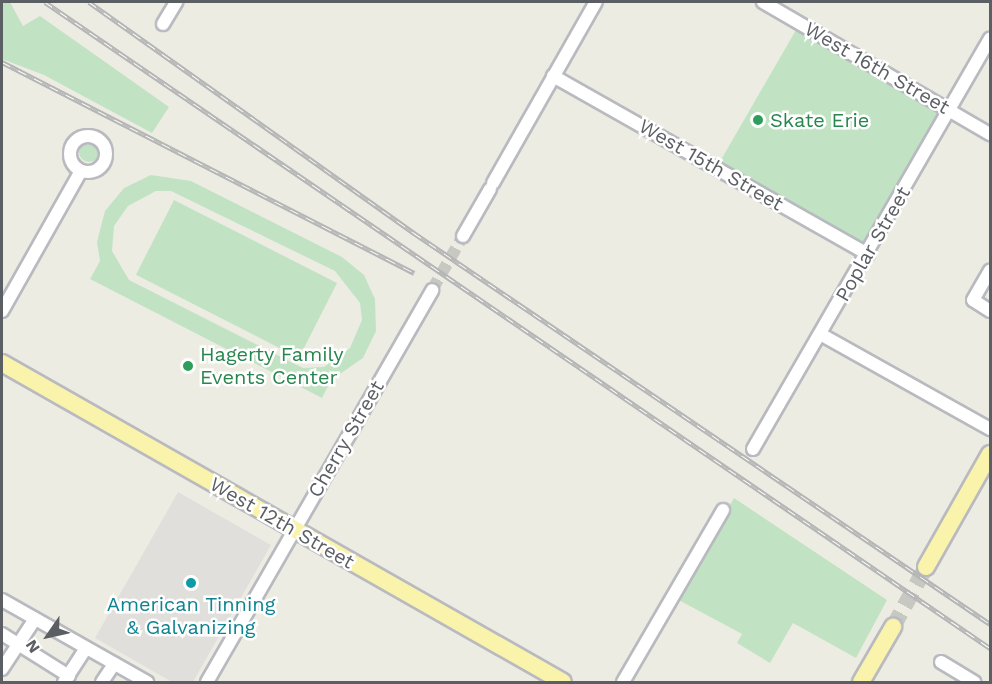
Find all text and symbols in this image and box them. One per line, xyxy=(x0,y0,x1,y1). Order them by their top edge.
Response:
street label: West 16th Street xyxy=(800,17,954,119)
place label: Skate Erie xyxy=(770,108,869,132)
marker: Skate Erie xyxy=(751,113,765,127)
street label: West 15th Street xyxy=(634,114,788,216)
street label: Poplar Street xyxy=(830,182,916,306)
place label: Hagerty Family Events Center xyxy=(200,342,344,389)
marker: Hagerty Family Events Center xyxy=(181,359,195,373)
street label: Cherry Street xyxy=(303,376,389,502)
street label: West 12th Street xyxy=(205,472,359,574)
marker: American Tinning & Galvanizing xyxy=(184,576,198,590)
place label: American Tinning & Galvanizing xyxy=(106,592,276,639)
north arrow xyxy=(18,606,78,666)
text: N xyxy=(21,636,44,657)

